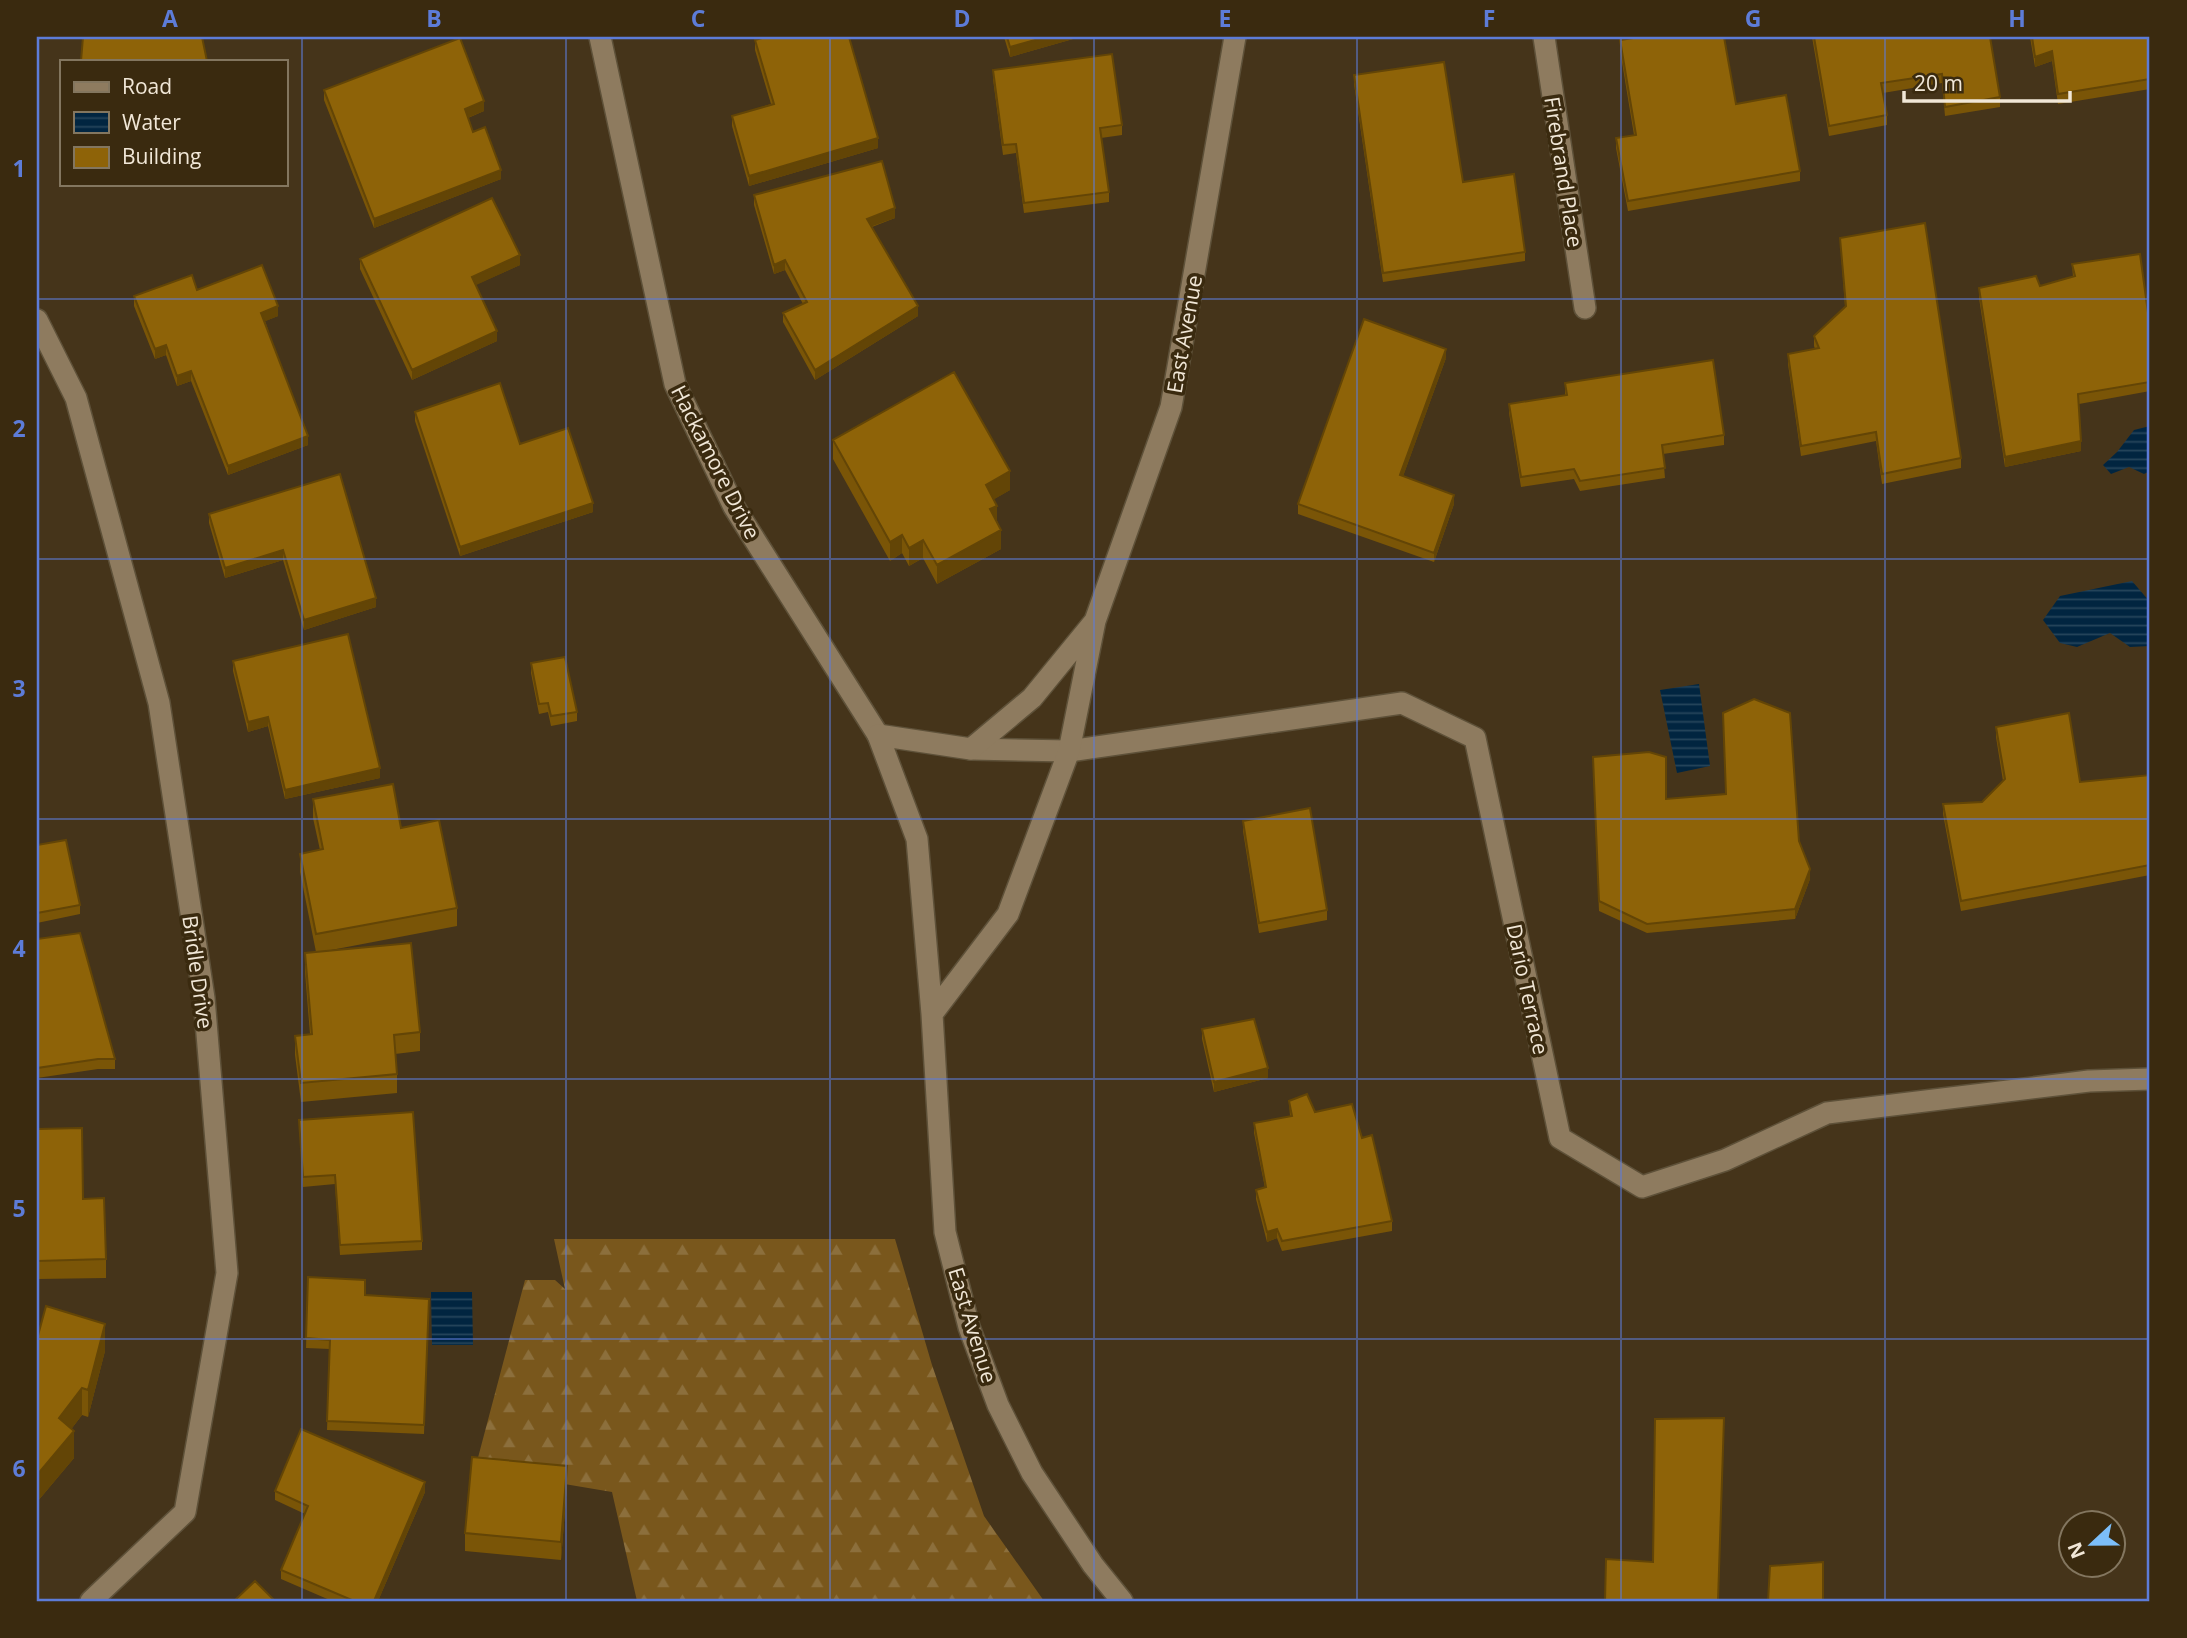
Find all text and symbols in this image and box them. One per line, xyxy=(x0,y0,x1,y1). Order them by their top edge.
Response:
text: A xyxy=(162,2,178,34)
text: B xyxy=(426,2,442,34)
text: C xyxy=(691,2,705,34)
text: D xyxy=(953,2,971,34)
text: E xyxy=(1219,2,1231,34)
text: F xyxy=(1483,2,1495,34)
text: G xyxy=(1745,2,1761,34)
text: H xyxy=(2008,2,2026,34)
legend xyxy=(60,60,287,186)
scale bar xyxy=(1904,60,2070,104)
text: 20 m xyxy=(1914,69,1963,97)
text: Road xyxy=(122,72,172,100)
street label: Firebrand Place xyxy=(1538,95,1590,249)
text: Water xyxy=(122,108,181,136)
text: Building xyxy=(122,142,201,170)
text: 1 xyxy=(12,152,26,184)
street label: East Avenue xyxy=(1160,273,1208,395)
street label: Hackamore Drive xyxy=(665,380,767,544)
text: 2 xyxy=(12,412,26,444)
text: 3 xyxy=(12,672,26,704)
street label: Bridle Drive xyxy=(176,913,220,1031)
street label: Dario Terrace xyxy=(1500,921,1556,1057)
text: 4 xyxy=(12,932,26,964)
text: 5 xyxy=(12,1192,26,1224)
street label: East Avenue xyxy=(942,1264,1004,1386)
text: 6 xyxy=(12,1452,26,1484)
north arrow xyxy=(2058,1508,2128,1578)
text: N xyxy=(2061,1538,2091,1562)

